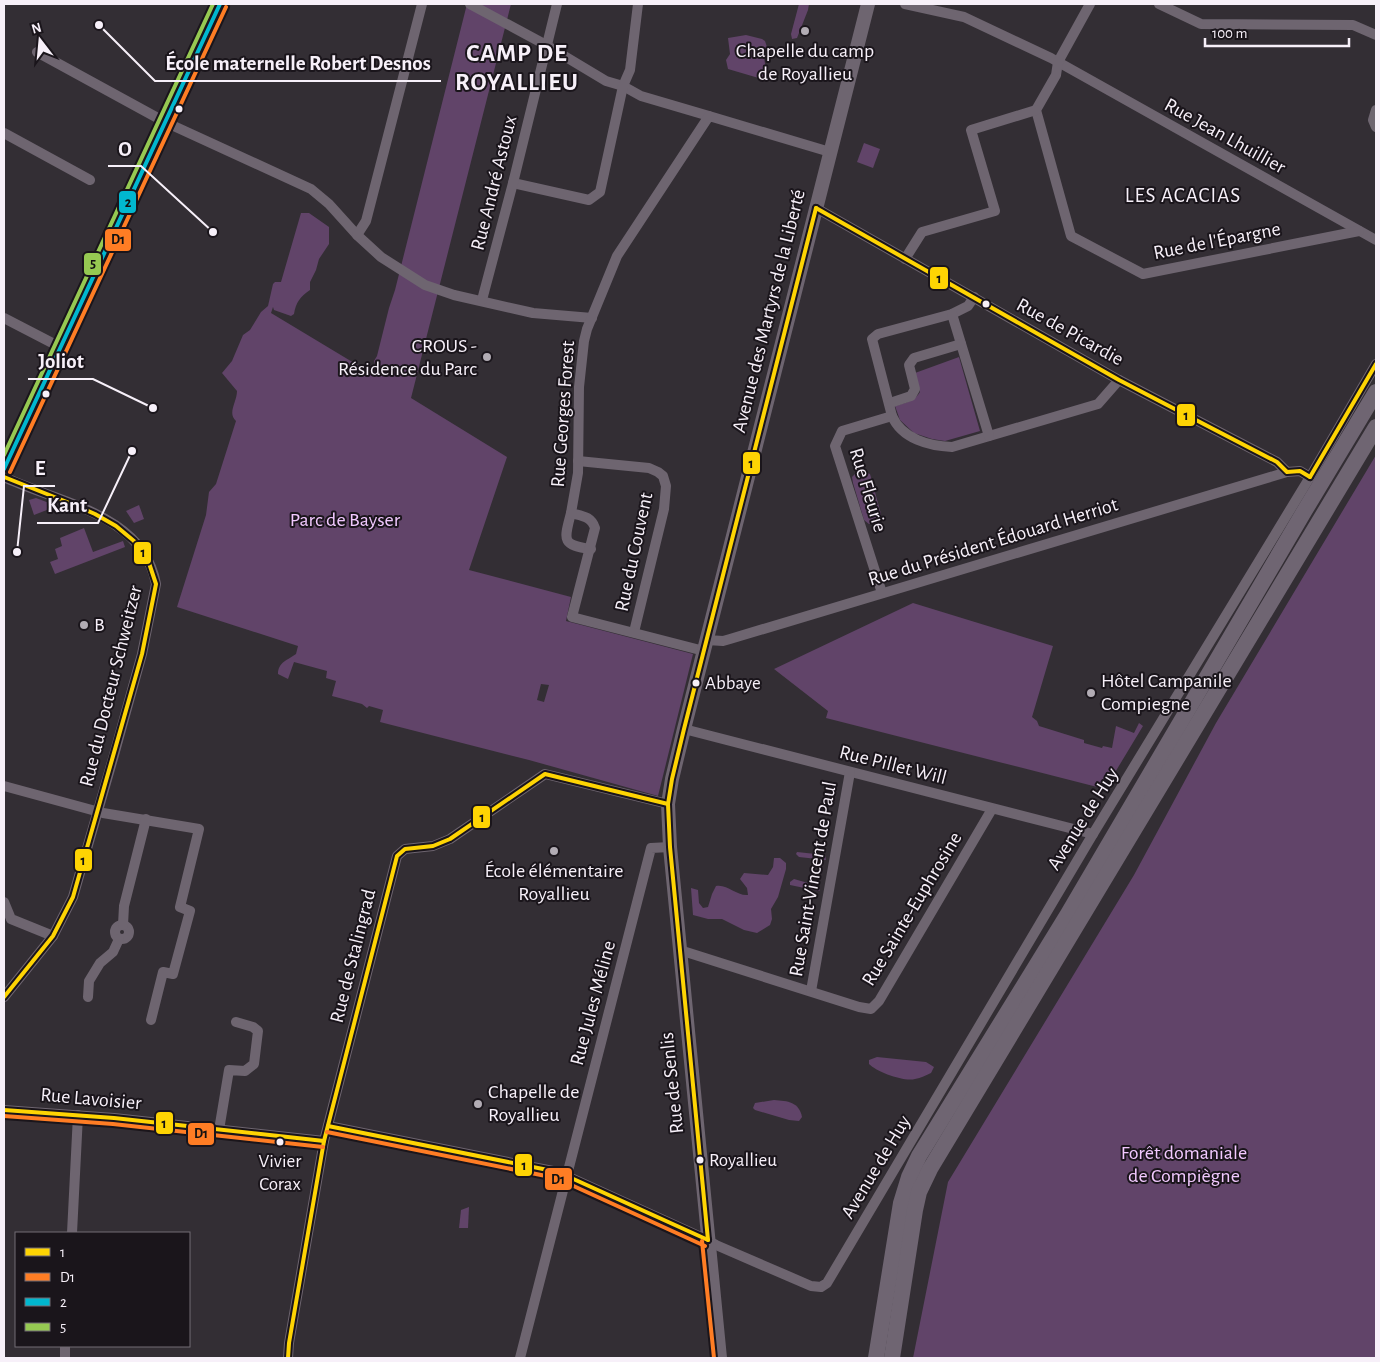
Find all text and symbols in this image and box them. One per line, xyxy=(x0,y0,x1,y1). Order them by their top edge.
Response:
north arrow xyxy=(15,15,65,65)
scale bar xyxy=(1205,15,1349,47)
text: N xyxy=(30,20,43,37)
marker: Chapelle du camp de Royallieu xyxy=(799,25,811,37)
text: 100 m xyxy=(1212,26,1247,41)
district label: CAMP DE ROYALLIEU xyxy=(455,41,579,95)
place label: Chapelle du camp de Royallieu xyxy=(736,41,874,84)
callout: École maternelle Robert Desnos xyxy=(155,45,441,81)
text: École maternelle Robert Desnos xyxy=(165,50,431,74)
street label: Rue Jean Lhuillier xyxy=(1161,94,1289,178)
unlabelled marker xyxy=(174,104,184,114)
street label: Rue André Astoux xyxy=(468,113,520,252)
callout: O xyxy=(108,130,141,166)
text: O xyxy=(118,139,132,160)
district label: LES ACACIAS xyxy=(1125,185,1241,206)
street label: Avenue des Martyrs de la Liberté xyxy=(729,187,809,435)
line badge: 2 xyxy=(118,190,137,214)
text: 2 xyxy=(125,196,132,210)
street label: Rue de l'Épargne xyxy=(1152,218,1282,263)
line badge: D1 xyxy=(104,228,132,252)
text: D1 xyxy=(111,233,125,247)
line badge: 5 xyxy=(83,252,102,276)
text: 5 xyxy=(90,257,96,271)
line badge: 1 xyxy=(929,266,949,290)
text: 1 xyxy=(936,272,942,286)
street label: Rue de Picardie xyxy=(1013,294,1127,370)
unlabelled marker xyxy=(981,299,991,309)
place label: CROUS - Résidence du Parc xyxy=(338,336,477,379)
street label: Rue Georges Forest xyxy=(548,339,578,488)
callout: Joliot xyxy=(28,343,93,379)
text: Joliot xyxy=(38,351,84,372)
marker: CROUS - Résidence du Parc xyxy=(481,351,493,363)
unlabelled marker xyxy=(41,389,51,399)
line badge: 1 xyxy=(1176,403,1196,427)
text: 1 xyxy=(1183,409,1189,423)
street label: Rue Fleurie xyxy=(846,446,890,534)
callout: E xyxy=(24,450,55,486)
line badge: 1 xyxy=(742,451,761,475)
text: 1 xyxy=(748,457,754,471)
text: E xyxy=(35,458,46,479)
callout: Kant xyxy=(37,487,98,523)
street label: Rue du Couvent xyxy=(612,490,657,613)
street label: Rue du Président Édouard Herriot xyxy=(865,493,1121,590)
text: Kant xyxy=(47,495,87,516)
park label: Parc de Bayser xyxy=(290,510,401,530)
line badge: 1 xyxy=(133,541,152,565)
text: 1 xyxy=(140,546,146,560)
street label: Rue du Docteur Schweitzer xyxy=(76,583,146,789)
place label: B xyxy=(94,615,105,635)
marker: B xyxy=(78,619,90,631)
place label: Hôtel Campanile Compiegne xyxy=(1101,671,1232,714)
place label: Abbaye xyxy=(705,674,761,693)
marker: Abbaye xyxy=(691,678,701,688)
marker: Hôtel Campanile Compiegne xyxy=(1085,687,1097,699)
street label: Rue Pillet Will xyxy=(837,742,949,788)
street label: Avenue de Huy xyxy=(1044,764,1123,874)
street label: Rue Saint-Vincent de Paul xyxy=(786,780,840,978)
line badge: 1 xyxy=(472,805,491,829)
text: 1 xyxy=(479,811,485,825)
street label: Rue Sainte-Euphrosine xyxy=(858,829,966,989)
marker: École élémentaire Royallieu xyxy=(548,845,560,857)
line badge: 1 xyxy=(74,848,93,872)
text: 1 xyxy=(80,854,86,868)
place label: École élémentaire Royallieu xyxy=(484,860,624,904)
street label: Rue de Stalingrad xyxy=(327,887,379,1025)
street label: Rue Jules Méline xyxy=(567,938,619,1068)
street label: Rue de Senlis xyxy=(657,1031,687,1135)
place label: Chapelle de Royallieu xyxy=(488,1082,579,1125)
street label: Rue Lavoisier xyxy=(40,1085,143,1113)
marker: Chapelle de Royallieu xyxy=(472,1098,484,1110)
line badge: 1 xyxy=(155,1111,174,1135)
street label: Avenue de Huy xyxy=(837,1112,915,1222)
text: 1 xyxy=(161,1117,167,1131)
line badge: D1 xyxy=(187,1122,215,1146)
text: D1 xyxy=(194,1127,208,1141)
marker: Vivier Corax xyxy=(275,1137,285,1147)
park label: Forêt domaniale de Compiègne xyxy=(1121,1143,1247,1186)
place label: Royallieu xyxy=(709,1151,777,1170)
place label: Vivier Corax xyxy=(259,1152,301,1194)
line badge: 1 xyxy=(514,1153,533,1177)
marker: Royallieu xyxy=(695,1155,705,1165)
text: 1 xyxy=(521,1159,527,1173)
line badge: D1 xyxy=(544,1167,573,1191)
text: D1 xyxy=(551,1173,565,1187)
legend xyxy=(15,1232,190,1347)
text: 1 xyxy=(60,1245,65,1260)
text: D1 xyxy=(60,1270,75,1285)
text: 2 xyxy=(60,1295,67,1310)
text: 5 xyxy=(60,1320,66,1335)

